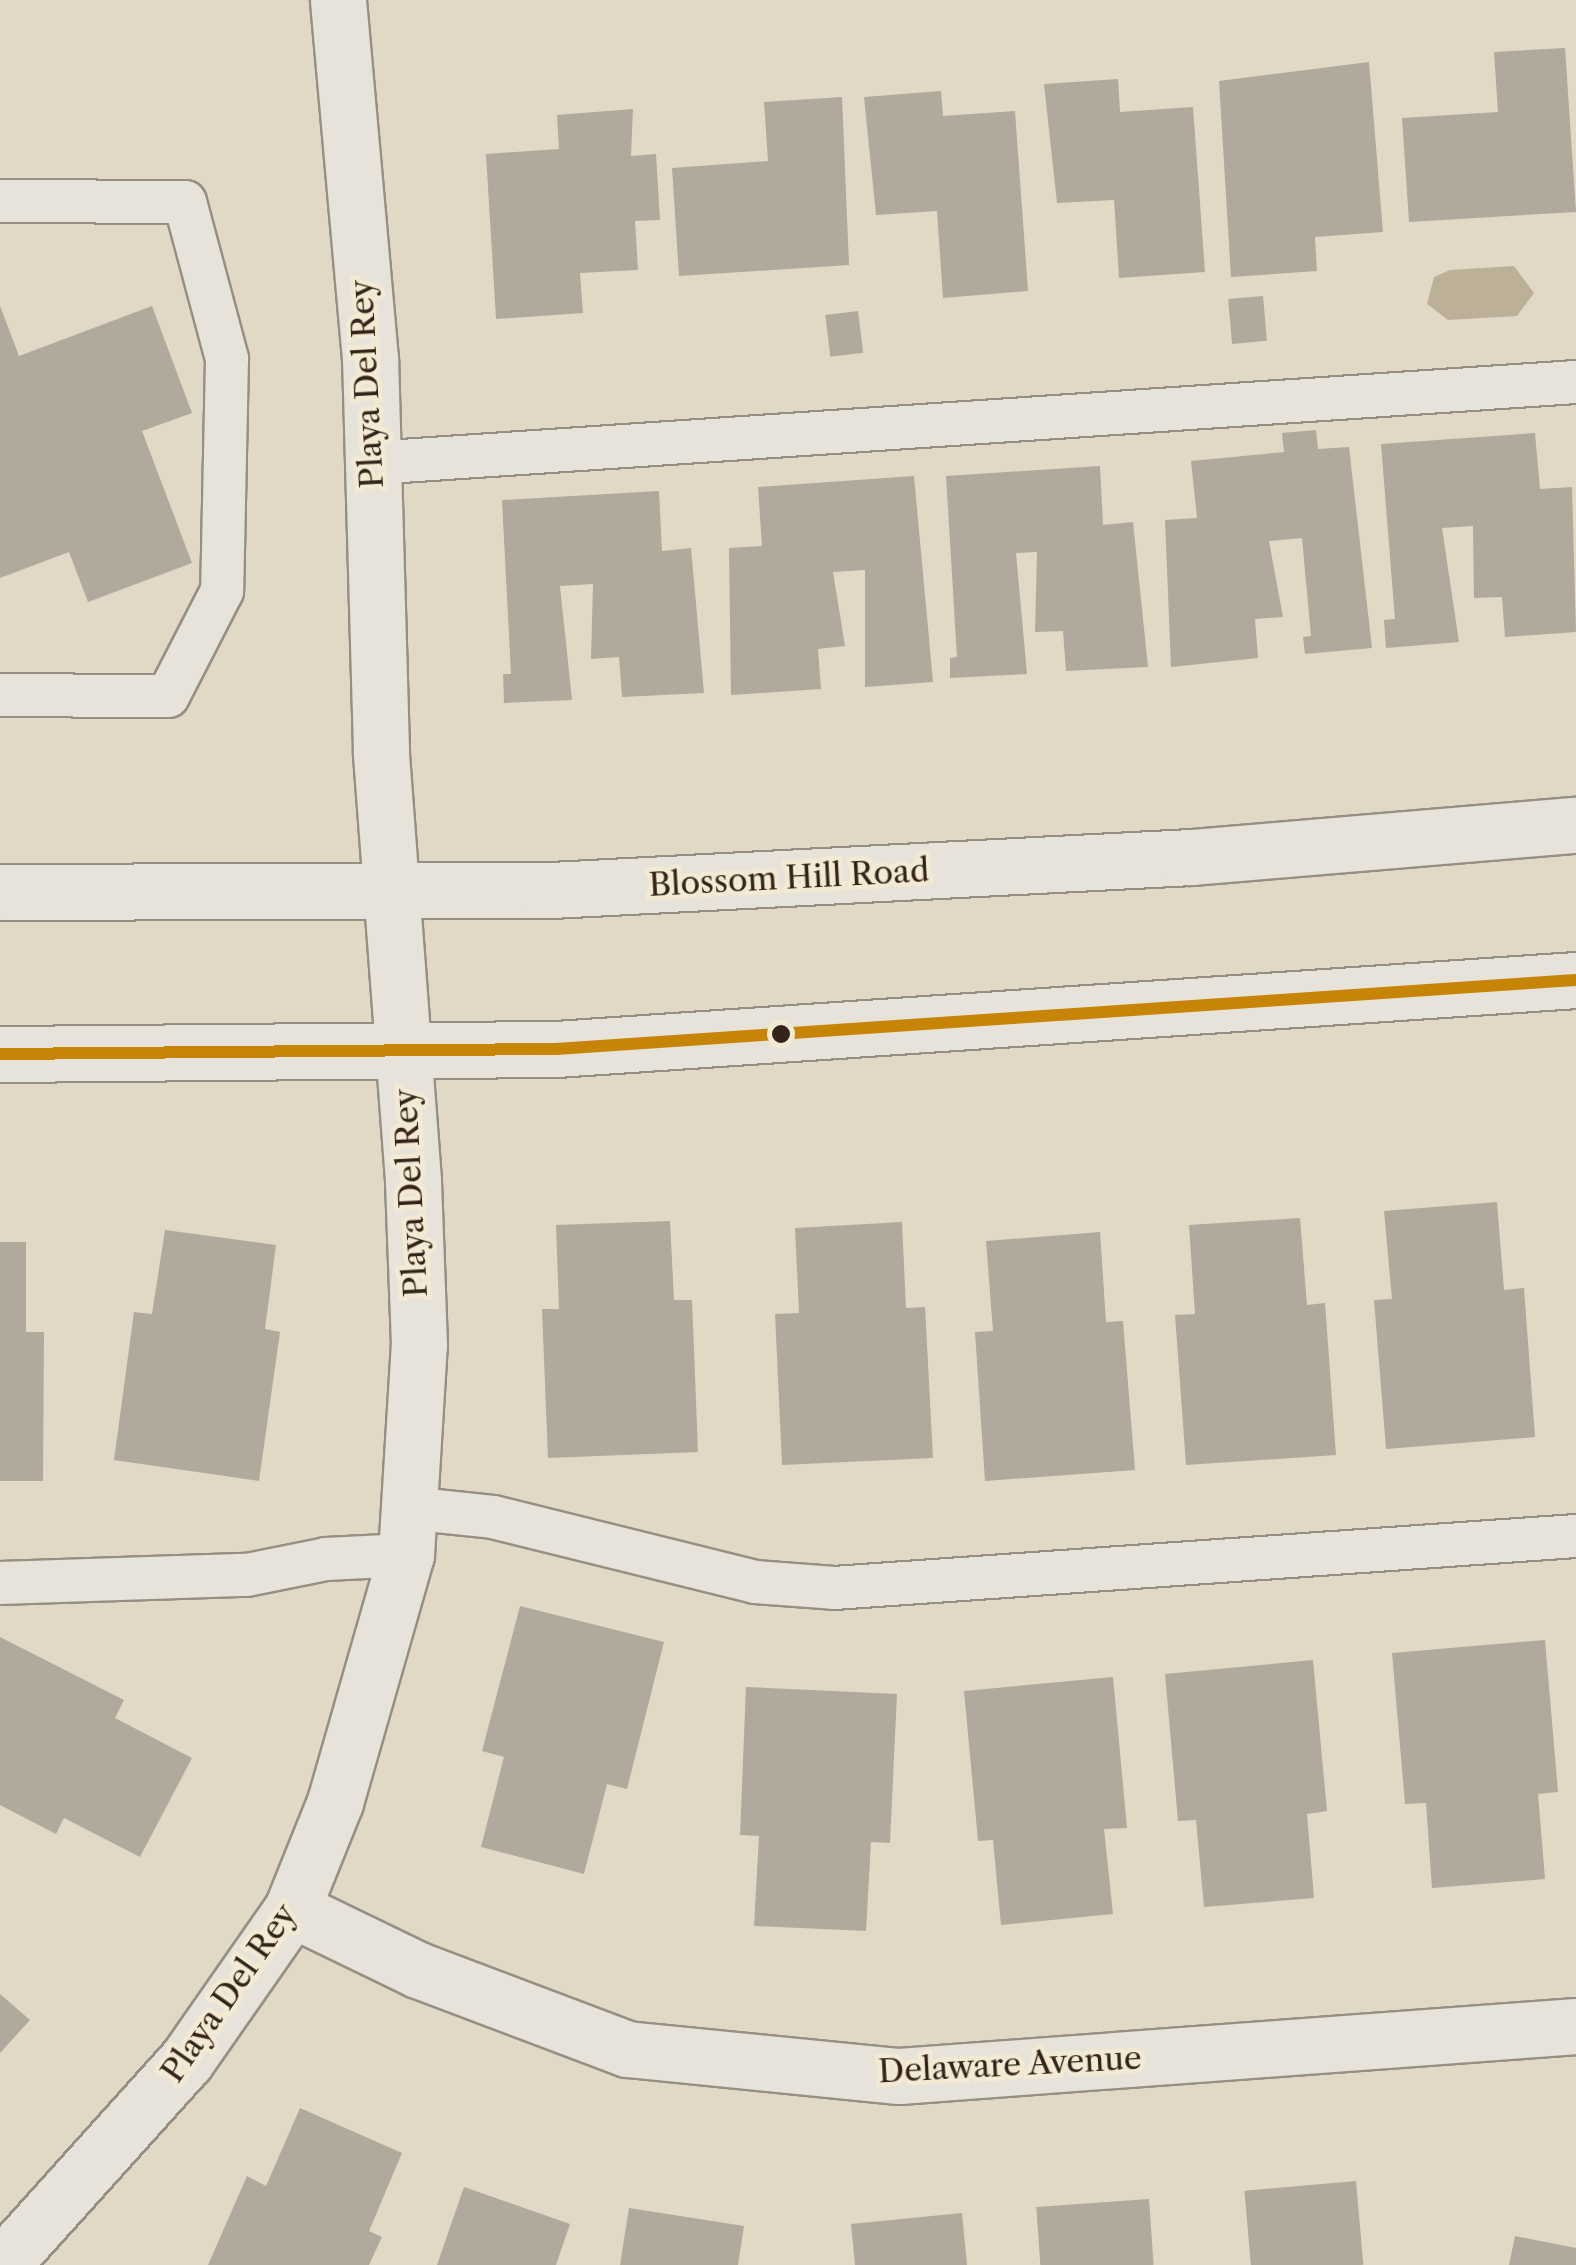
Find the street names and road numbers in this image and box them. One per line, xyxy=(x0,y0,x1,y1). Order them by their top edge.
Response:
street label: Playa Del Rey xyxy=(342,278,392,490)
street label: Blossom Hill Road xyxy=(648,851,930,905)
street label: Playa Del Rey xyxy=(386,1087,436,1299)
street label: Playa Del Rey xyxy=(153,1896,305,2090)
street label: Delaware Avenue xyxy=(877,2039,1143,2091)

